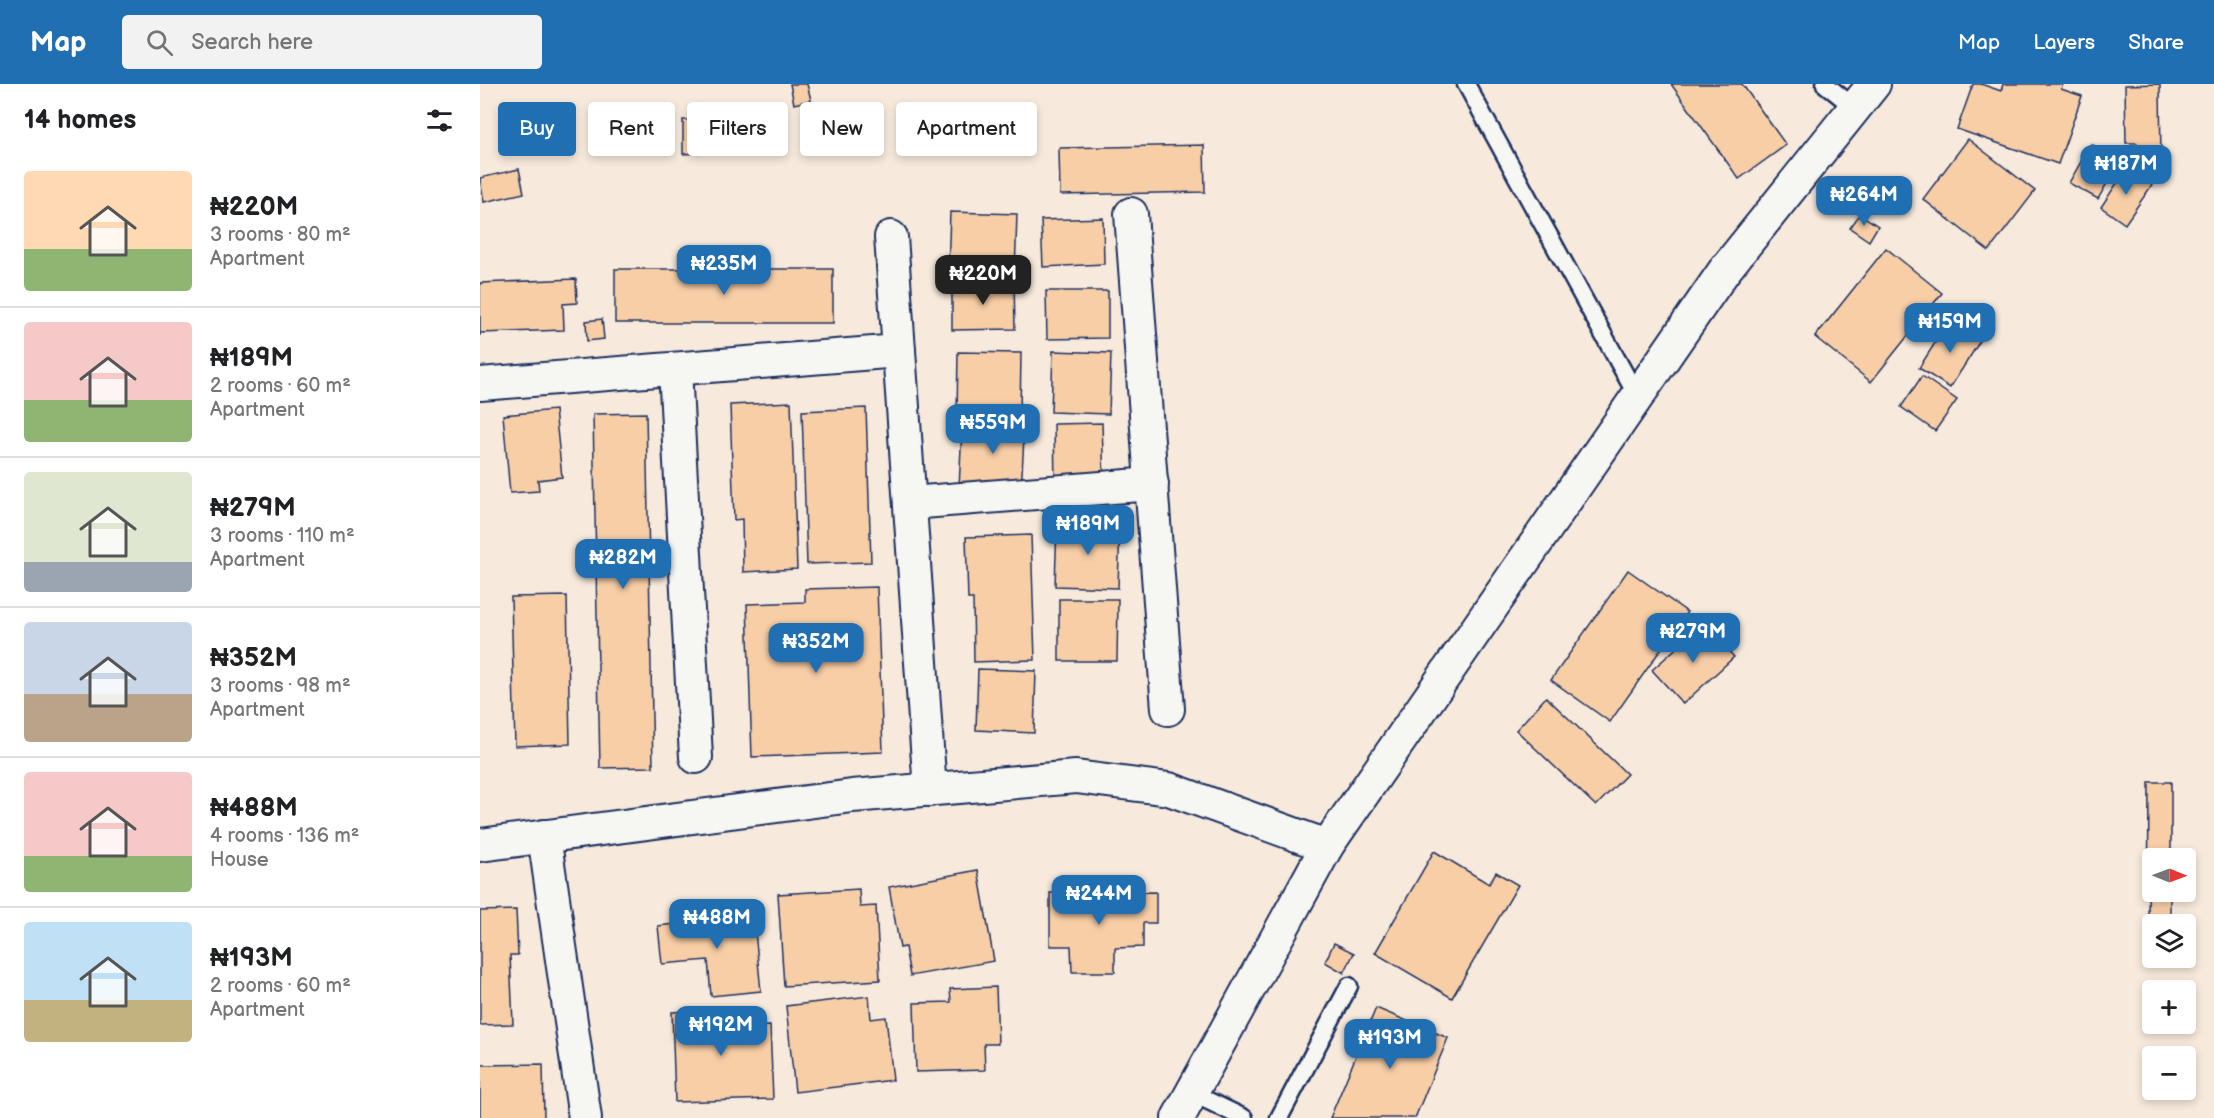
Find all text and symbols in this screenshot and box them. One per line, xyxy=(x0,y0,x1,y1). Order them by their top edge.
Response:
search box xyxy=(122,15,542,69)
text: Map xyxy=(30,26,86,59)
icon: search xyxy=(143,26,176,59)
text: Search here xyxy=(191,29,313,56)
text: Map xyxy=(1958,30,2000,55)
text: Layers xyxy=(2033,30,2095,55)
text: Share xyxy=(2128,30,2184,55)
chip: Buy xyxy=(498,102,576,156)
chip: Rent xyxy=(588,102,675,156)
chip: Filters xyxy=(687,102,788,156)
chip: New xyxy=(800,102,884,156)
chip: Apartment xyxy=(896,102,1037,156)
icon: filters xyxy=(423,104,456,137)
text: 14 homes xyxy=(24,105,136,136)
pin: ₦187M xyxy=(2084,145,2168,196)
text: ₦187M xyxy=(2094,152,2158,176)
pin: ₦264M xyxy=(1822,176,1906,227)
text: ₦264M xyxy=(1830,183,1898,207)
text: ₦220M xyxy=(210,192,298,223)
icon: home xyxy=(72,195,144,267)
text: 3 rooms · 80 m² xyxy=(210,223,351,247)
pin: ₦235M xyxy=(682,245,766,296)
text: Apartment xyxy=(210,247,305,271)
text: ₦235M xyxy=(691,252,757,276)
pin: ₦220M xyxy=(941,255,1025,306)
text: ₦220M xyxy=(949,262,1017,286)
pin: ₦159M xyxy=(1908,303,1992,354)
text: ₦159M xyxy=(1918,310,1982,334)
text: ₦189M xyxy=(210,343,293,374)
icon: home xyxy=(72,346,144,418)
text: 2 rooms · 60 m² xyxy=(210,374,351,398)
text: Apartment xyxy=(210,398,305,422)
pin: ₦559M xyxy=(951,404,1035,455)
text: ₦559M xyxy=(960,411,1026,435)
text: ₦279M xyxy=(210,493,296,524)
icon: home xyxy=(72,496,144,568)
pin: ₦189M xyxy=(1046,505,1130,556)
text: ₦189M xyxy=(1056,512,1120,536)
text: 3 rooms · 110 m² xyxy=(210,524,355,548)
pin: ₦282M xyxy=(581,539,665,590)
text: ₦282M xyxy=(589,546,657,570)
text: Apartment xyxy=(210,548,305,572)
pin: ₦279M xyxy=(1651,613,1735,664)
text: ₦279M xyxy=(1660,620,1726,644)
pin: ₦352M xyxy=(774,623,858,674)
text: ₦352M xyxy=(783,630,849,654)
text: ₦352M xyxy=(210,643,297,674)
icon: home xyxy=(72,646,144,718)
text: 3 rooms · 98 m² xyxy=(210,674,351,698)
text: Apartment xyxy=(210,698,305,722)
text: ₦488M xyxy=(210,793,298,824)
icon: home xyxy=(72,796,144,868)
text: 4 rooms · 136 m² xyxy=(210,824,359,848)
text: House xyxy=(210,848,269,872)
north arrow xyxy=(2142,848,2196,902)
map controls xyxy=(2142,848,2196,1100)
pin: ₦244M xyxy=(1057,875,1141,926)
text: ₦244M xyxy=(1066,882,1132,906)
pin: ₦488M xyxy=(675,899,759,950)
text: ₦488M xyxy=(683,906,751,930)
button: layers xyxy=(2142,914,2196,968)
text: ₦193M xyxy=(210,943,293,974)
icon: home xyxy=(72,946,144,1018)
text: 2 rooms · 60 m² xyxy=(210,974,351,998)
button: + xyxy=(2142,980,2196,1034)
text: Apartment xyxy=(210,998,305,1022)
pin: ₦192M xyxy=(679,1006,763,1057)
text: ₦192M xyxy=(689,1013,753,1037)
pin: ₦193M xyxy=(1348,1019,1432,1070)
text: ₦193M xyxy=(1358,1026,1422,1050)
button: − xyxy=(2142,1046,2196,1100)

